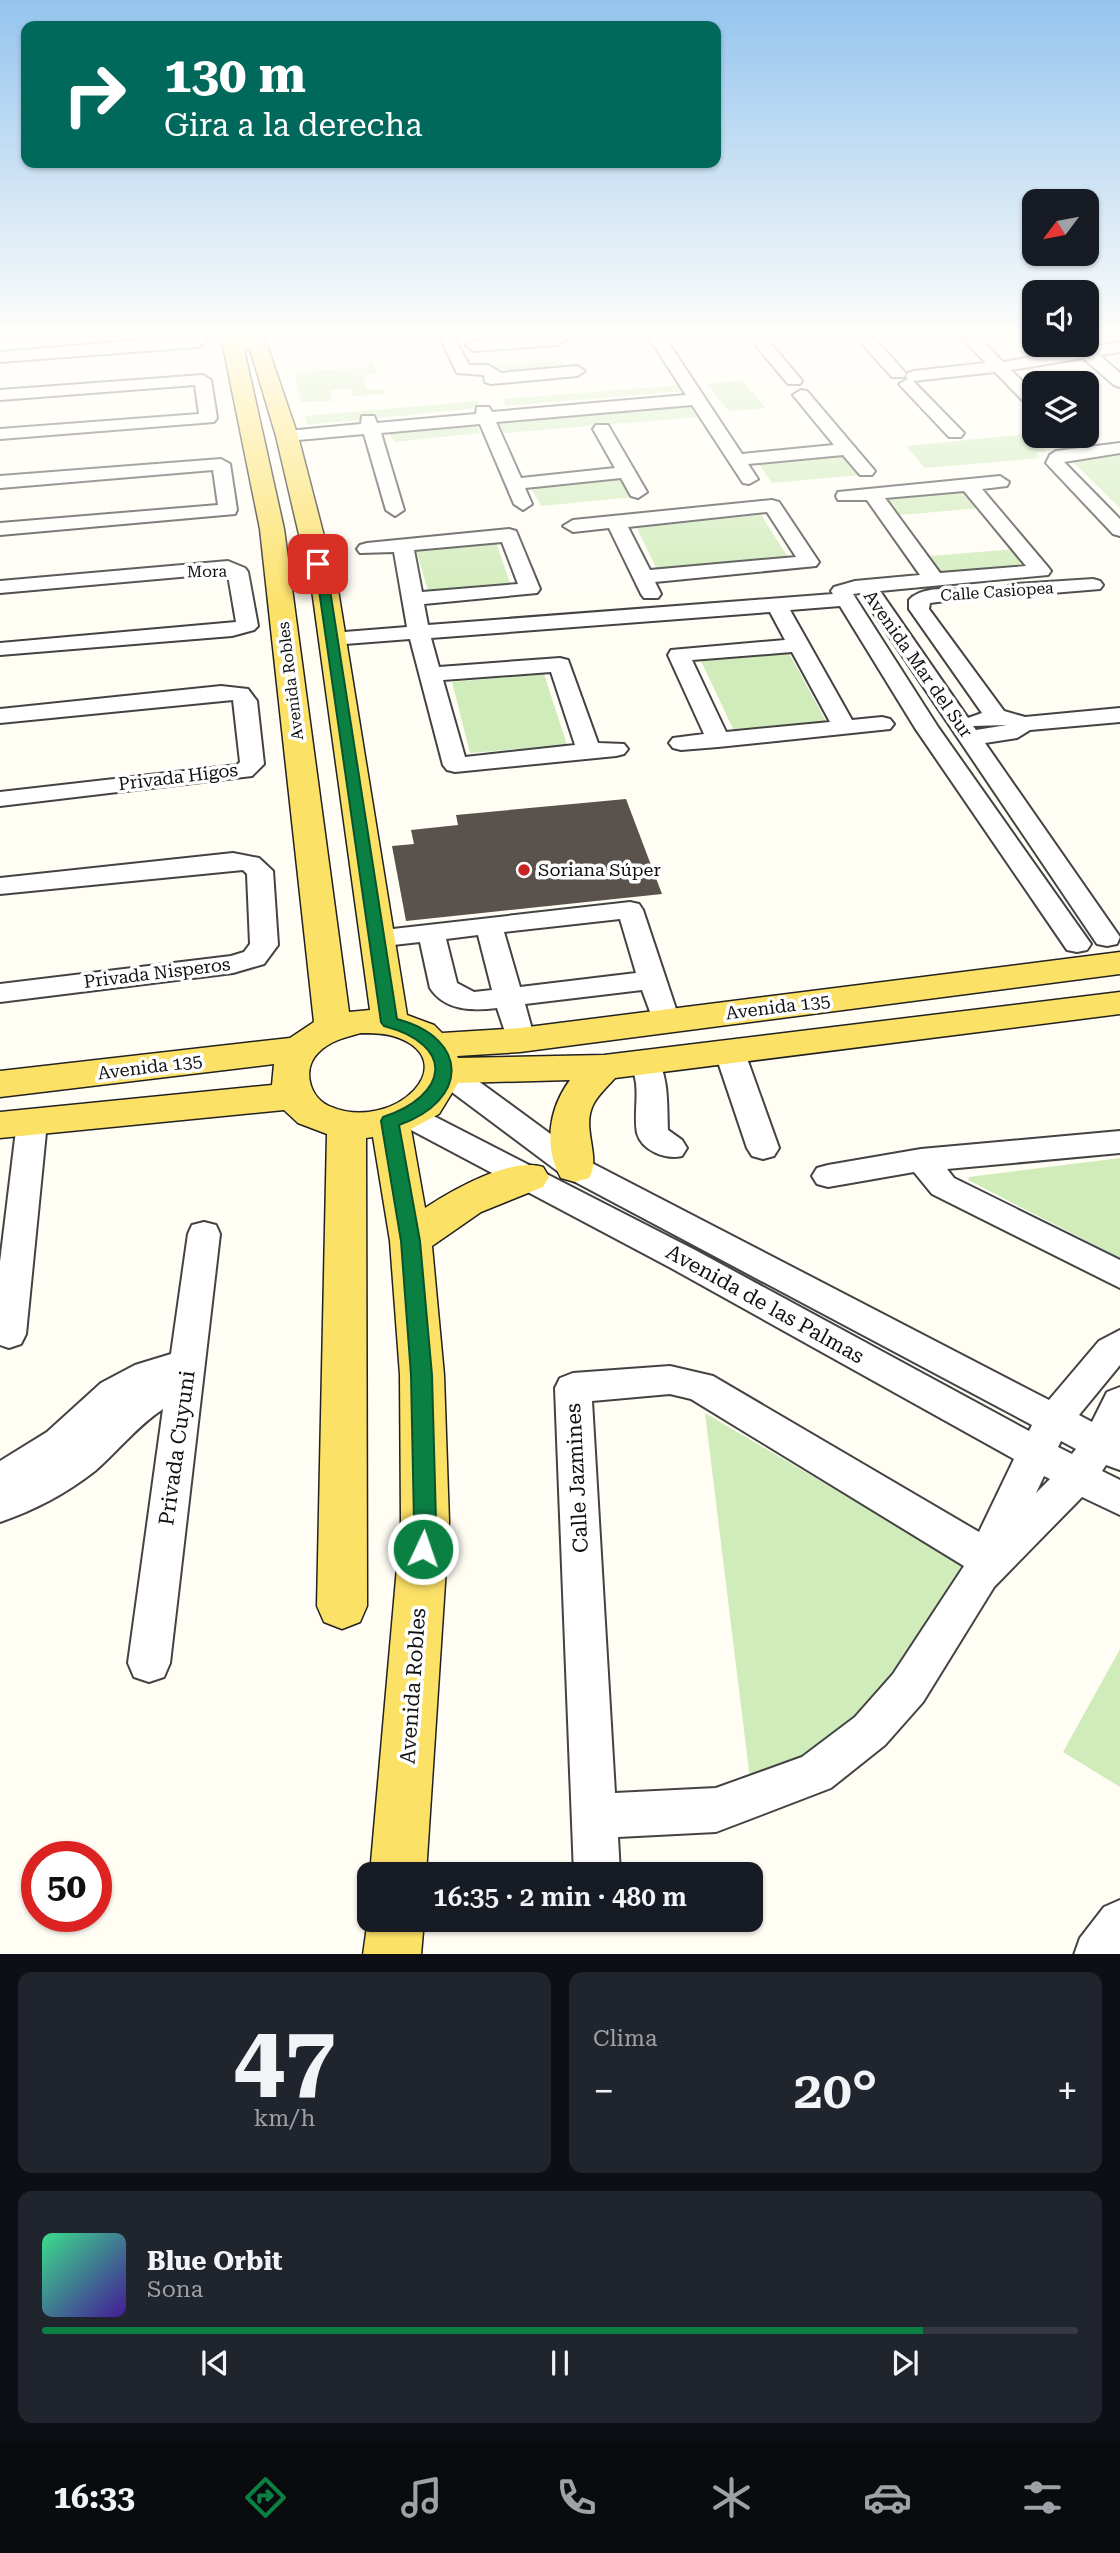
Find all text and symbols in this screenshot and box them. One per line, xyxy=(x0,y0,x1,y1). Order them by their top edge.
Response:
text: 130 m xyxy=(164,47,306,104)
icon: right xyxy=(49,49,140,140)
text: Gira a la derecha xyxy=(164,106,423,144)
north arrow xyxy=(1022,189,1099,266)
map controls xyxy=(1022,189,1099,448)
button: sound xyxy=(1022,280,1099,357)
button: layers xyxy=(1022,371,1099,448)
pin xyxy=(288,534,348,594)
icon: arrive xyxy=(299,545,337,583)
street label: Mora xyxy=(187,562,227,581)
street label: Calle Casiopea xyxy=(940,578,1055,605)
street label: Avenida Mar del Sur xyxy=(860,586,977,741)
street label: Avenida Robles xyxy=(274,620,307,741)
street label: Privada Higos xyxy=(117,759,239,794)
place label: Soriana Súper xyxy=(538,859,661,880)
marker: Soriana Súper xyxy=(516,862,532,878)
street label: Privada Nisperos xyxy=(82,953,231,992)
street label: Avenida 135 xyxy=(724,990,832,1023)
street label: Avenida 135 xyxy=(96,1050,204,1083)
street label: Avenida de las Palmas xyxy=(662,1240,868,1368)
street label: Privada Cuyuni xyxy=(154,1369,200,1527)
street label: Calle Jazmines xyxy=(561,1403,593,1553)
position arrow xyxy=(386,1512,460,1586)
street label: Avenida Robles xyxy=(396,1607,430,1765)
speed limit sign: 50 xyxy=(21,1841,112,1932)
text: 16:35 · 2 min · 480 m xyxy=(433,1882,687,1912)
text: 47 xyxy=(234,2006,335,2112)
text: Clima xyxy=(593,2025,657,2052)
text: 20° xyxy=(794,2060,877,2121)
text: − xyxy=(593,2069,614,2113)
text: + xyxy=(1057,2069,1078,2113)
text: km/h xyxy=(254,2105,315,2132)
text: Blue Orbit xyxy=(147,2246,283,2276)
text: Sona xyxy=(147,2276,203,2303)
icon: previous xyxy=(196,2344,234,2382)
icon: pause xyxy=(541,2344,579,2382)
icon: next xyxy=(886,2344,924,2382)
icon: directions xyxy=(241,2473,290,2522)
icon: music xyxy=(397,2473,446,2522)
icon: phone xyxy=(552,2473,601,2522)
icon: climate xyxy=(707,2473,756,2522)
icon: car xyxy=(863,2473,912,2522)
icon: filters xyxy=(1018,2473,1067,2522)
text: 16:33 xyxy=(53,2478,135,2516)

